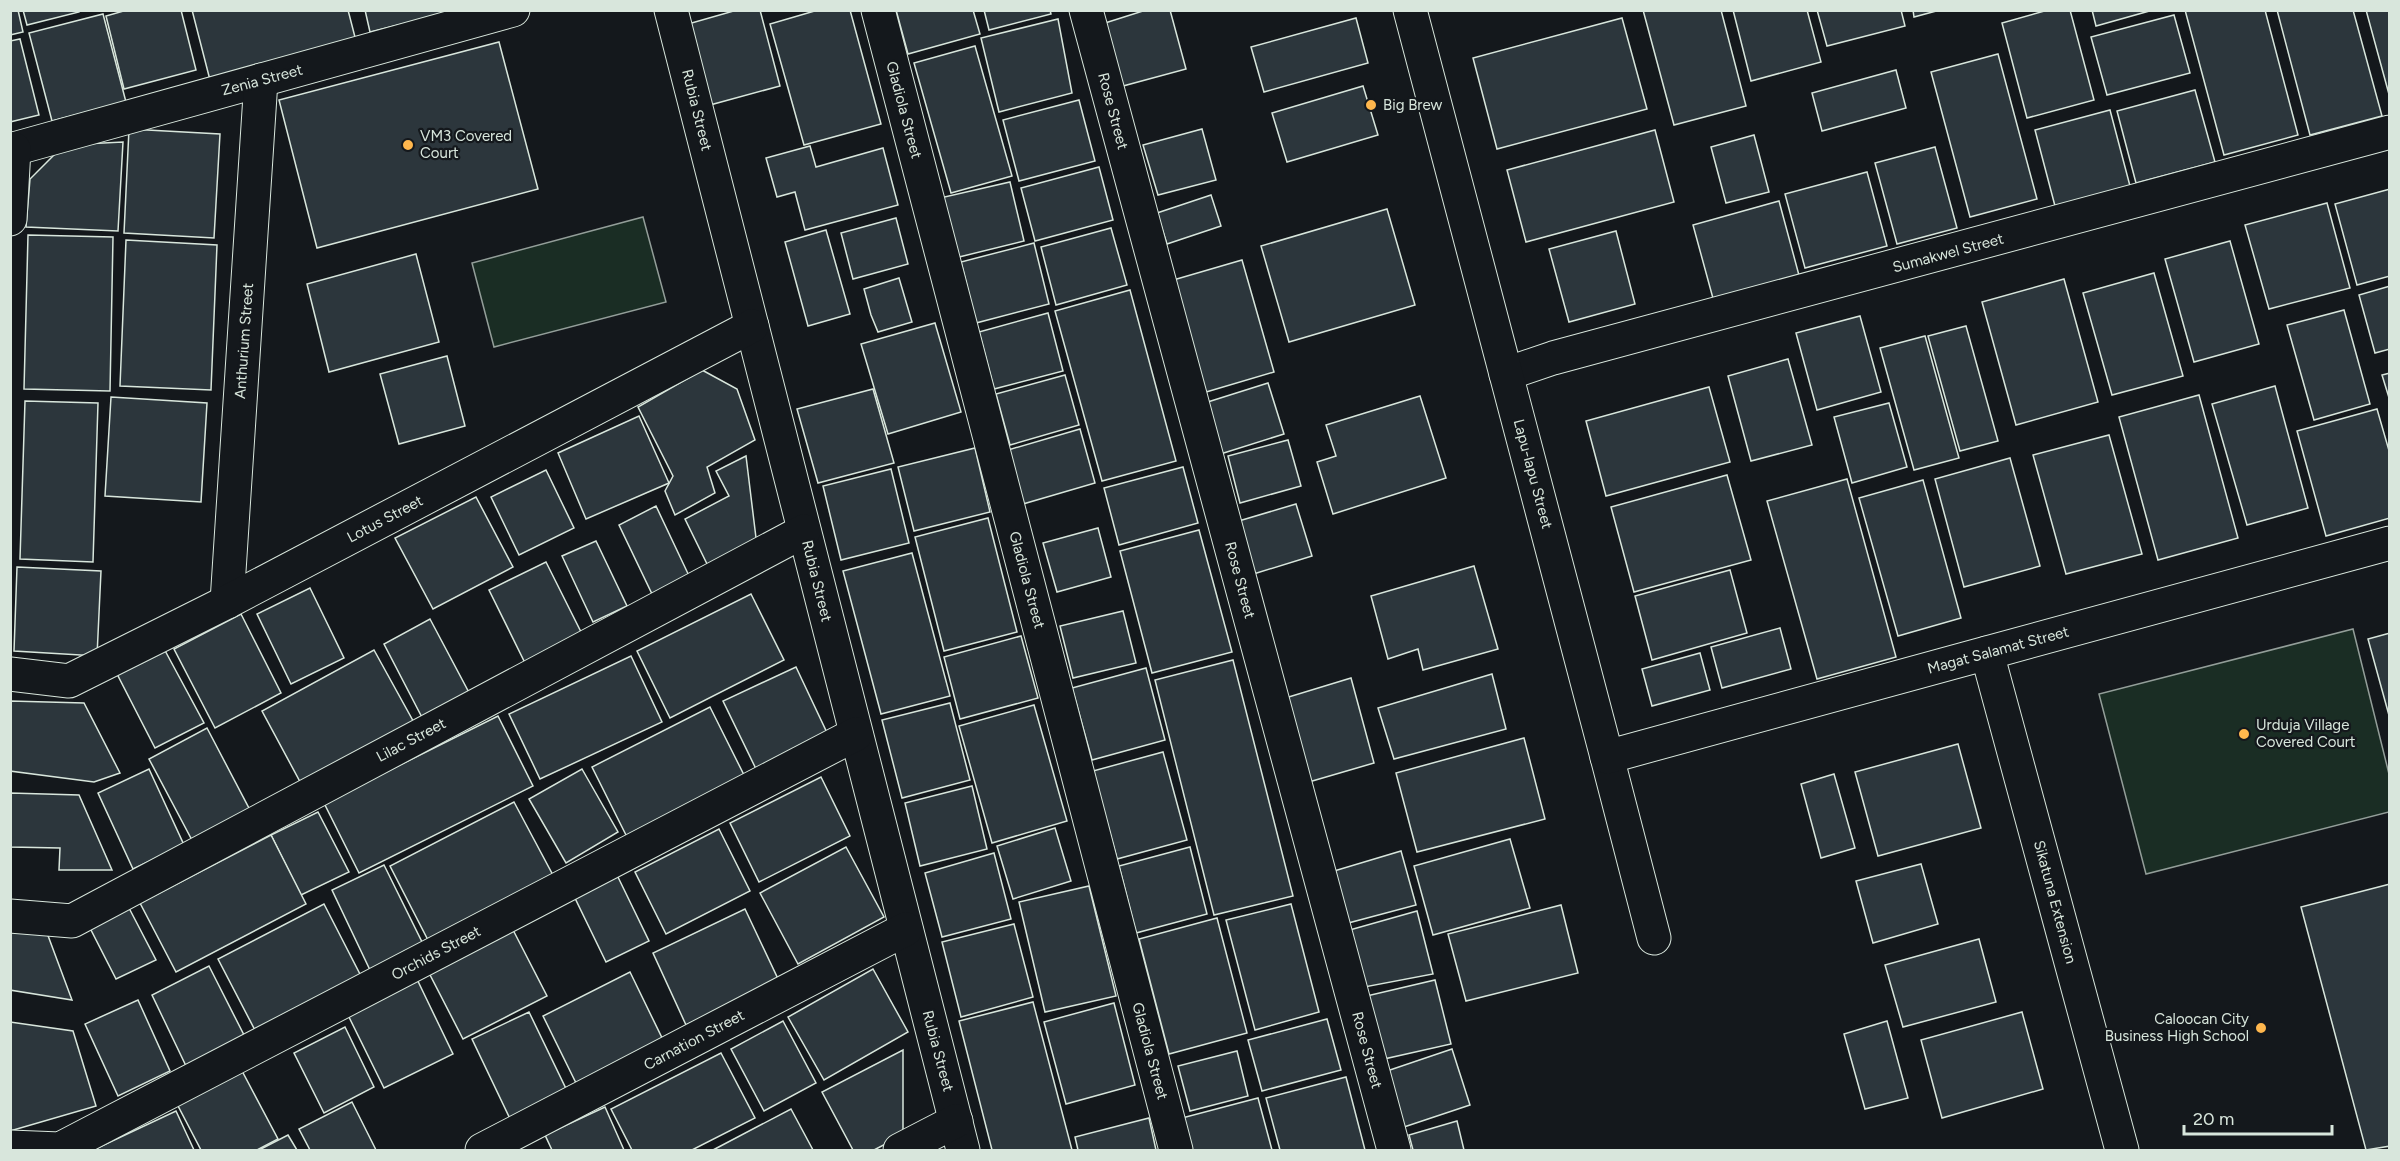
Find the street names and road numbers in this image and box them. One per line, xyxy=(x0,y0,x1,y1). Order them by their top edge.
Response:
street label: Gladiola Street xyxy=(882,59,926,161)
street label: Zenia Street xyxy=(220,60,305,99)
street label: Rubia Street xyxy=(678,67,716,153)
street label: Rose Street xyxy=(1094,71,1132,152)
street label: Sumakwel Street xyxy=(1891,229,2006,276)
street label: Anthurium Street xyxy=(231,282,257,400)
street label: Lapu-lapu Street xyxy=(1510,417,1556,531)
street label: Lotus Street xyxy=(344,491,426,546)
street label: Gladiola Street xyxy=(1005,529,1049,631)
street label: Rubia Street xyxy=(798,538,836,624)
street label: Rose Street xyxy=(1221,540,1259,621)
street label: Magat Salamat Street xyxy=(1925,622,2071,678)
street label: Lilac Street xyxy=(373,714,449,766)
street label: Sikatuna Extension xyxy=(2030,838,2080,966)
street label: Orchids Street xyxy=(388,922,484,984)
street label: Gladiola Street xyxy=(1128,1000,1172,1102)
street label: Carnation Street xyxy=(641,1006,748,1074)
street label: Rubia Street xyxy=(919,1008,958,1094)
street label: Rose Street xyxy=(1348,1010,1386,1091)

